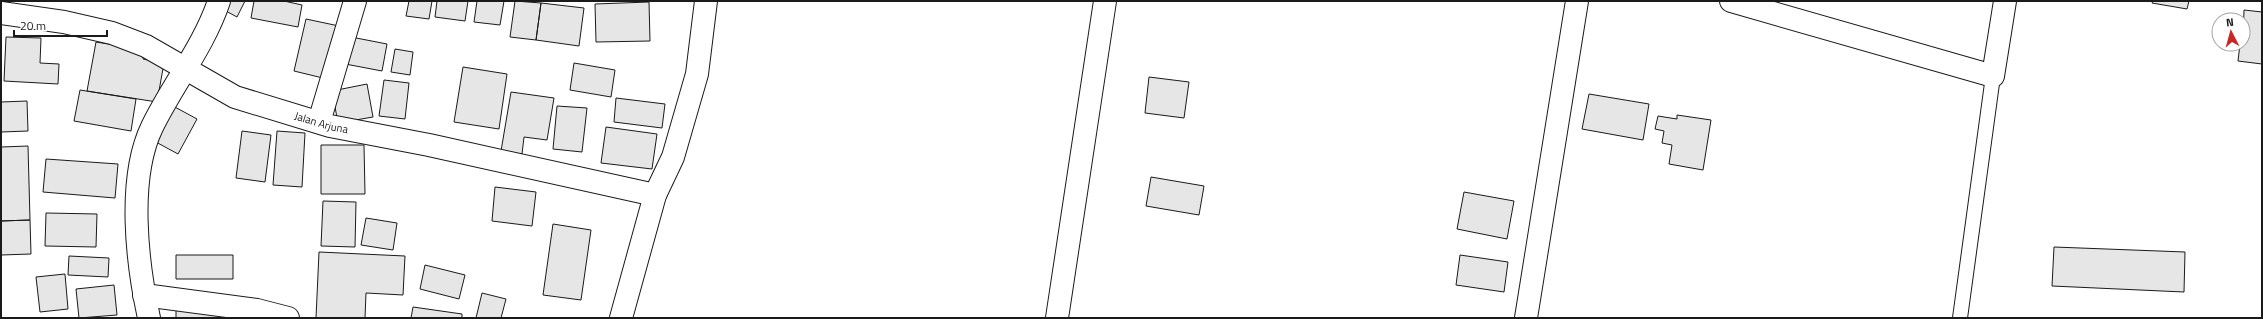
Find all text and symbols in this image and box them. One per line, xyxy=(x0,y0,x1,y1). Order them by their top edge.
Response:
scale bar xyxy=(14,12,107,38)
north arrow xyxy=(2211,12,2251,52)
text: N xyxy=(2225,14,2235,30)
text: 20 m xyxy=(20,16,46,35)
street label: Jalan Arjuna xyxy=(292,108,350,137)

